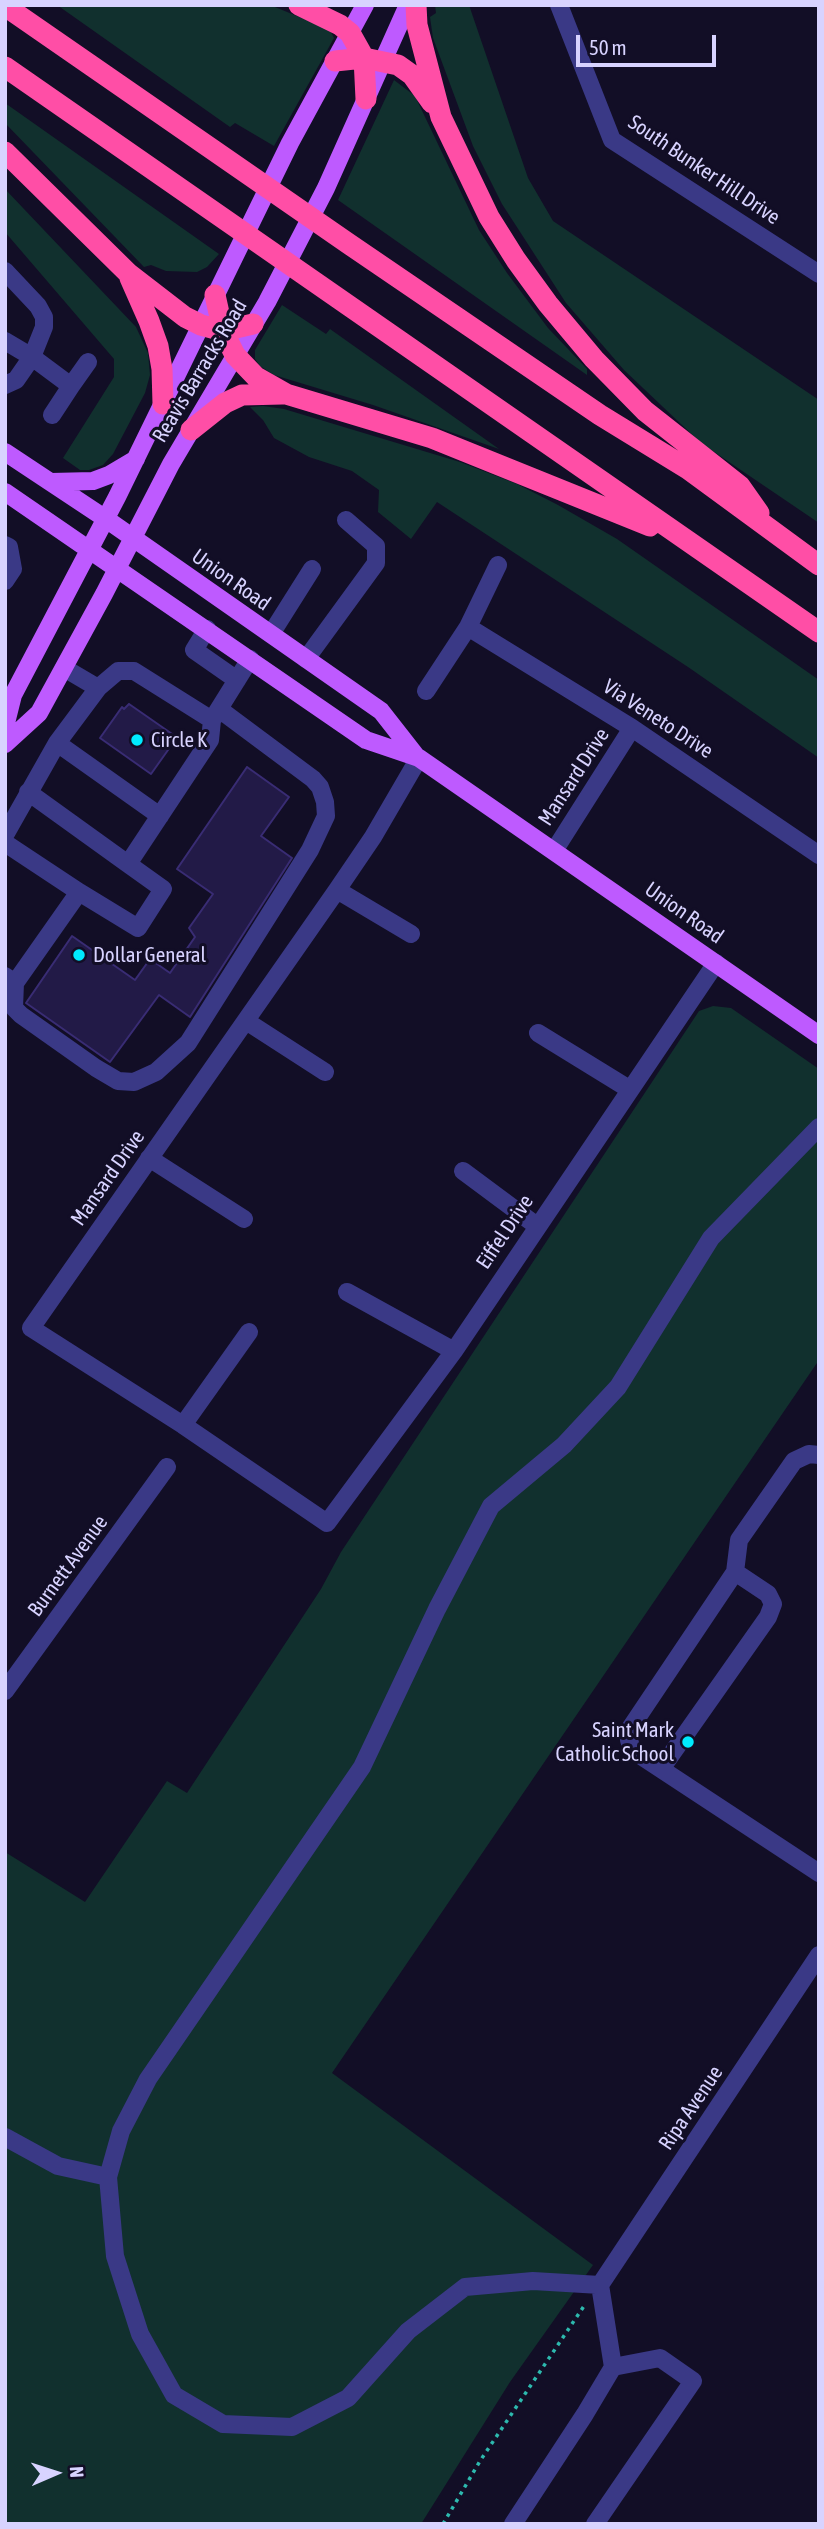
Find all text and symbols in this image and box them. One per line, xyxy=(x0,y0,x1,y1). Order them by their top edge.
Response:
scale bar xyxy=(579,21,719,65)
text: 50 m xyxy=(589,35,627,59)
street label: South Bunker Hill Drive xyxy=(623,110,785,230)
street label: Reavis Barracks Road xyxy=(147,295,253,447)
street label: Union Road xyxy=(187,544,275,616)
street label: Via Veneto Drive xyxy=(598,674,718,764)
street label: Mansard Drive xyxy=(533,724,615,830)
place label: Circle K xyxy=(151,727,207,753)
marker: Circle K xyxy=(129,732,145,748)
street label: Union Road xyxy=(640,877,728,949)
place label: Dollar General xyxy=(93,942,206,968)
marker: Dollar General xyxy=(71,947,87,963)
street label: Mansard Drive xyxy=(66,1125,150,1231)
street label: Eiffel Drive xyxy=(471,1190,539,1274)
street label: Burnett Avenue xyxy=(23,1510,113,1622)
place label: Saint Mark Catholic School xyxy=(556,1717,674,1767)
marker: Saint Mark Catholic School xyxy=(680,1734,696,1750)
street label: Ripa Avenue xyxy=(654,2061,728,2155)
north arrow xyxy=(21,2438,91,2508)
text: N xyxy=(66,2466,88,2478)

